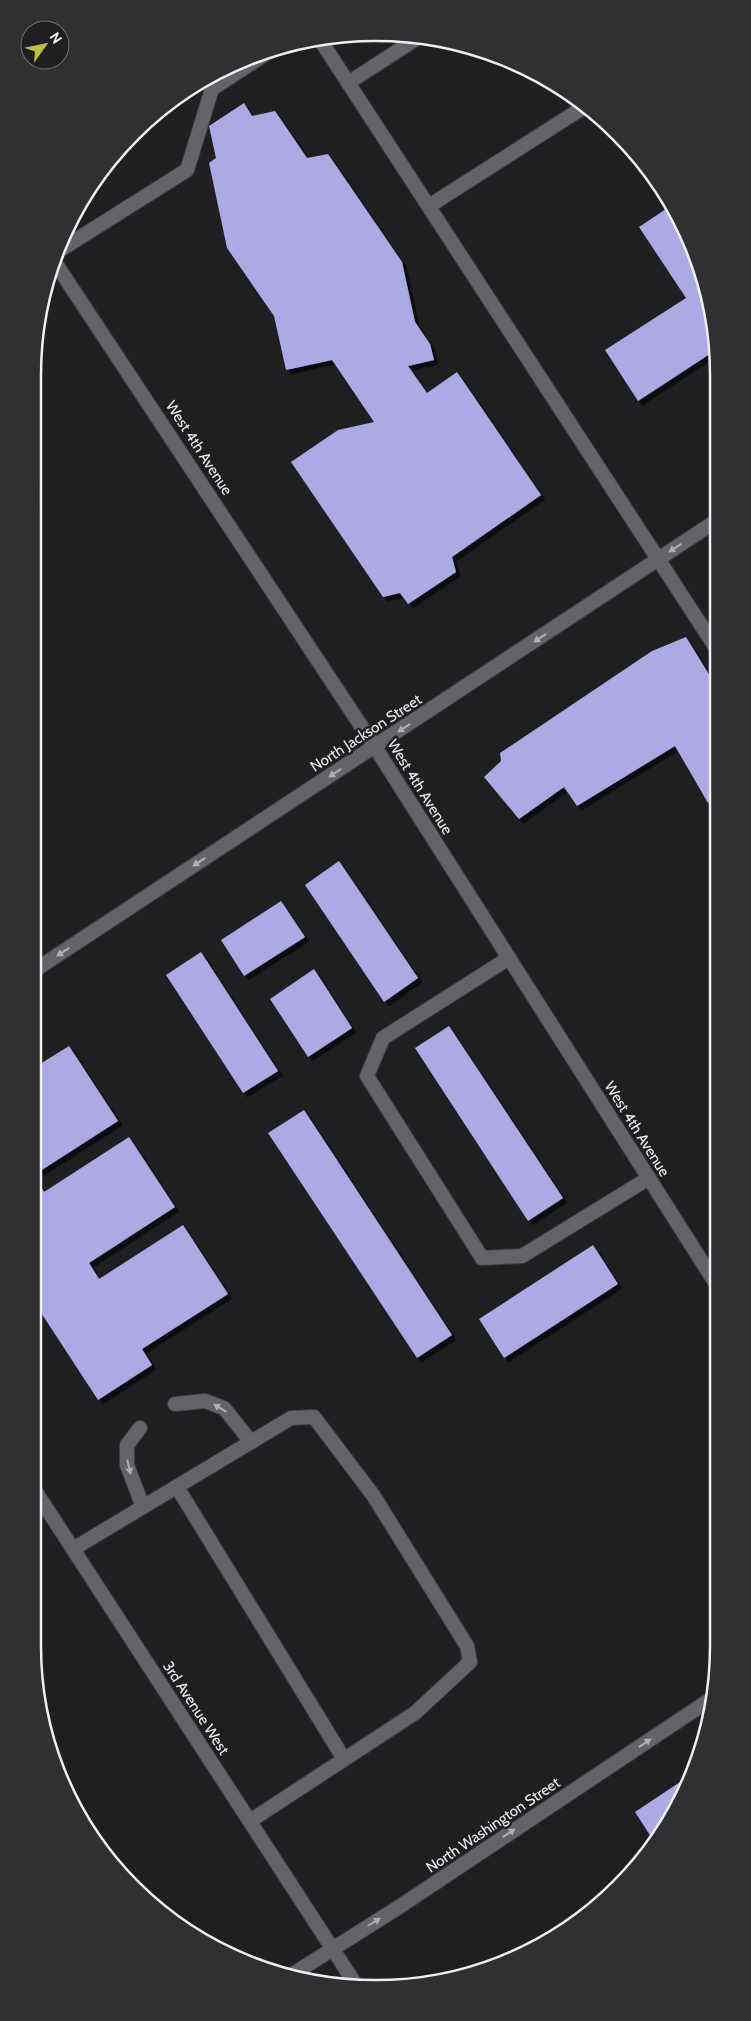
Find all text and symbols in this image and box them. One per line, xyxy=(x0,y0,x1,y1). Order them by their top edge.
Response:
north arrow xyxy=(20,20,70,70)
text: N xyxy=(46,29,66,47)
street label: West 4th Avenue xyxy=(162,398,236,499)
one-way arrow xyxy=(669,543,682,553)
one-way arrow xyxy=(533,633,547,643)
street label: North Jackson Street xyxy=(307,690,425,776)
one-way arrow xyxy=(398,723,411,732)
street label: West 4th Avenue xyxy=(384,736,457,838)
one-way arrow xyxy=(328,769,341,778)
one-way arrow xyxy=(192,858,205,867)
one-way arrow xyxy=(56,947,70,956)
street label: West 4th Avenue xyxy=(601,1078,674,1180)
one-way arrow xyxy=(212,1404,227,1412)
one-way arrow xyxy=(125,1459,133,1474)
street label: 3rd Avenue West xyxy=(159,1658,233,1758)
one-way arrow xyxy=(638,1738,651,1748)
street label: North Washington Street xyxy=(423,1773,563,1877)
one-way arrow xyxy=(503,1828,516,1838)
one-way arrow xyxy=(367,1918,380,1927)

